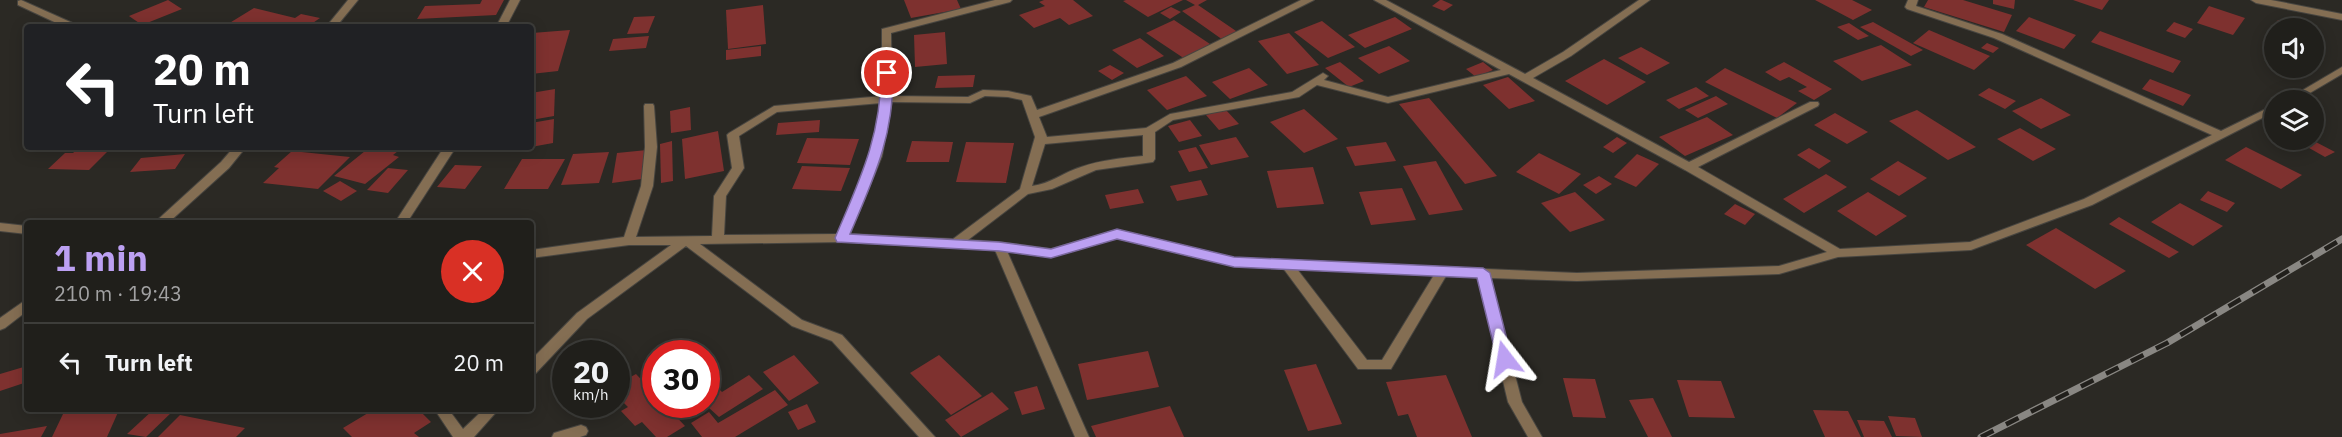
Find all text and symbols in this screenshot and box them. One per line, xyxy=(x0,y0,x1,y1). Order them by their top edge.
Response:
map controls xyxy=(2264,18,2324,150)
button: sound xyxy=(2264,18,2324,78)
text: 20 m xyxy=(153,42,251,97)
pin xyxy=(861,47,912,98)
icon: left xyxy=(54,48,132,126)
icon: arrive xyxy=(870,56,903,89)
button: layers xyxy=(2264,90,2324,150)
text: Turn left xyxy=(153,95,254,130)
text: 1 min xyxy=(54,234,148,281)
button: close xyxy=(441,240,504,303)
text: 210 m · 19:43 xyxy=(54,280,182,307)
position arrow xyxy=(1473,327,1537,391)
speed limit sign: 30 xyxy=(642,340,720,418)
icon: left xyxy=(54,346,87,379)
text: Turn left xyxy=(105,348,193,377)
text: 20 m xyxy=(453,348,504,377)
text: 20 xyxy=(573,352,609,391)
text: km/h xyxy=(573,385,609,404)

